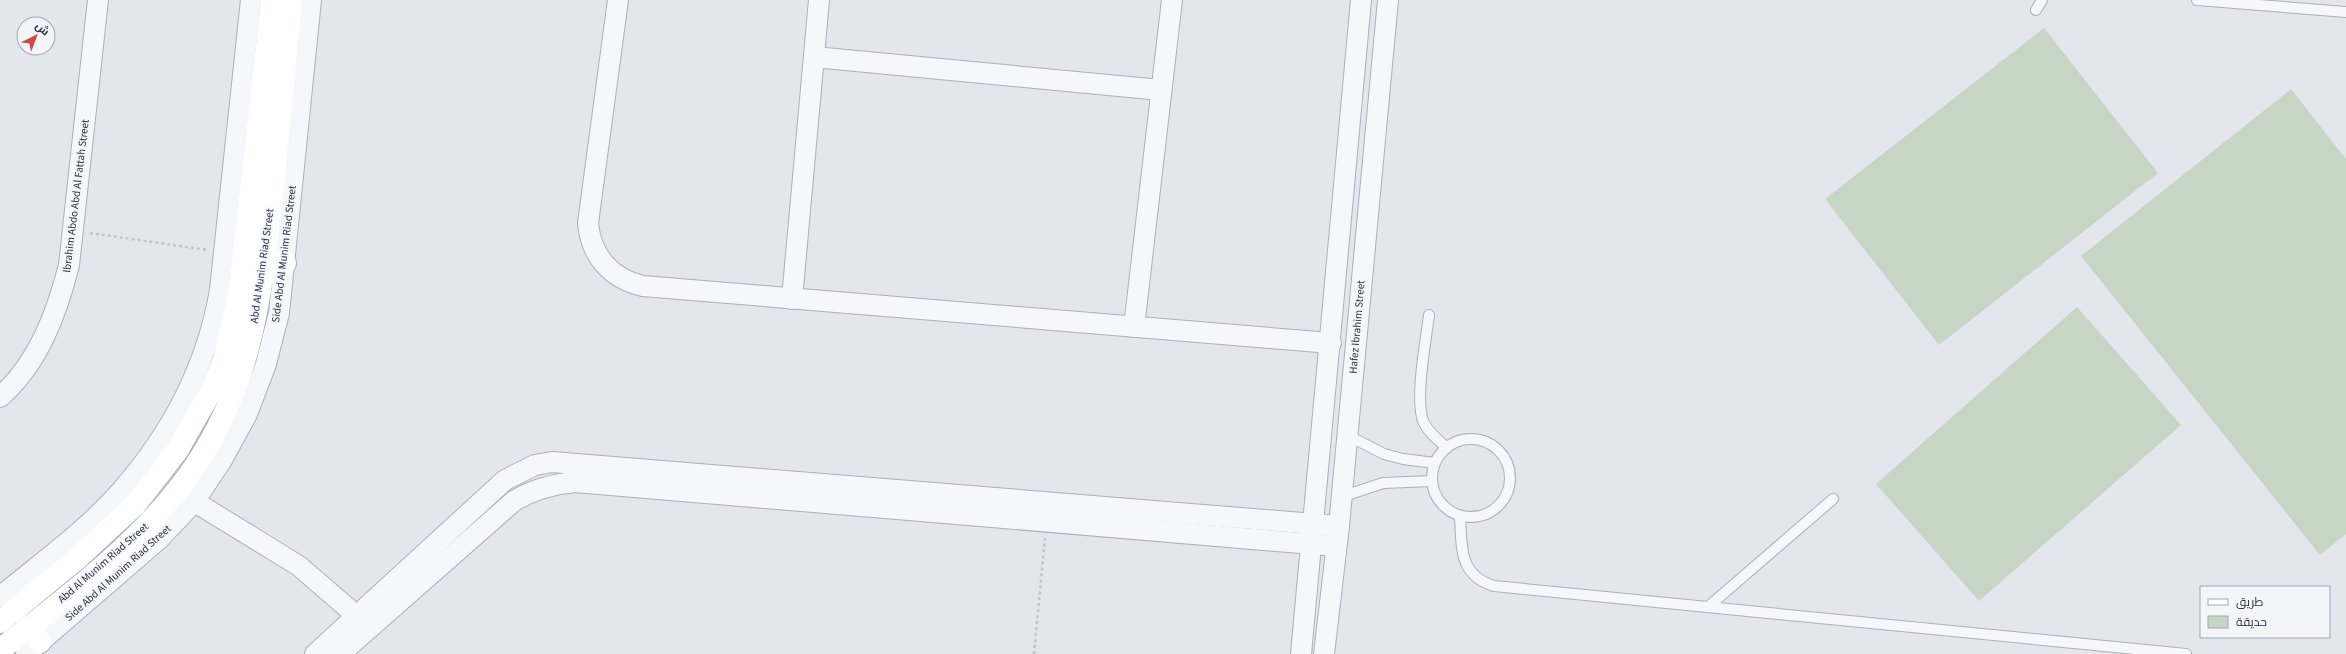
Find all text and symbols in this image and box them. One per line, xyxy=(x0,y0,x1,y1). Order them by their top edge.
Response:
north arrow xyxy=(16,16,56,56)
text: ش xyxy=(32,19,53,39)
street label: Ibrahim Abdo Abd Al Fattah Street xyxy=(59,118,93,274)
street label: Side Abd Al Munim Riad Street xyxy=(268,184,300,323)
street label: Abd Al Munim Riad Street xyxy=(247,207,278,324)
street label: Hafez Ibrahim Street xyxy=(1345,279,1369,374)
street label: Abd Al Munim Riad Street xyxy=(54,519,152,607)
street label: Side Abd Al Munim Riad Street xyxy=(62,521,175,625)
legend xyxy=(2200,586,2330,638)
text: طريق xyxy=(2236,594,2264,611)
text: حديقة xyxy=(2236,614,2267,631)

